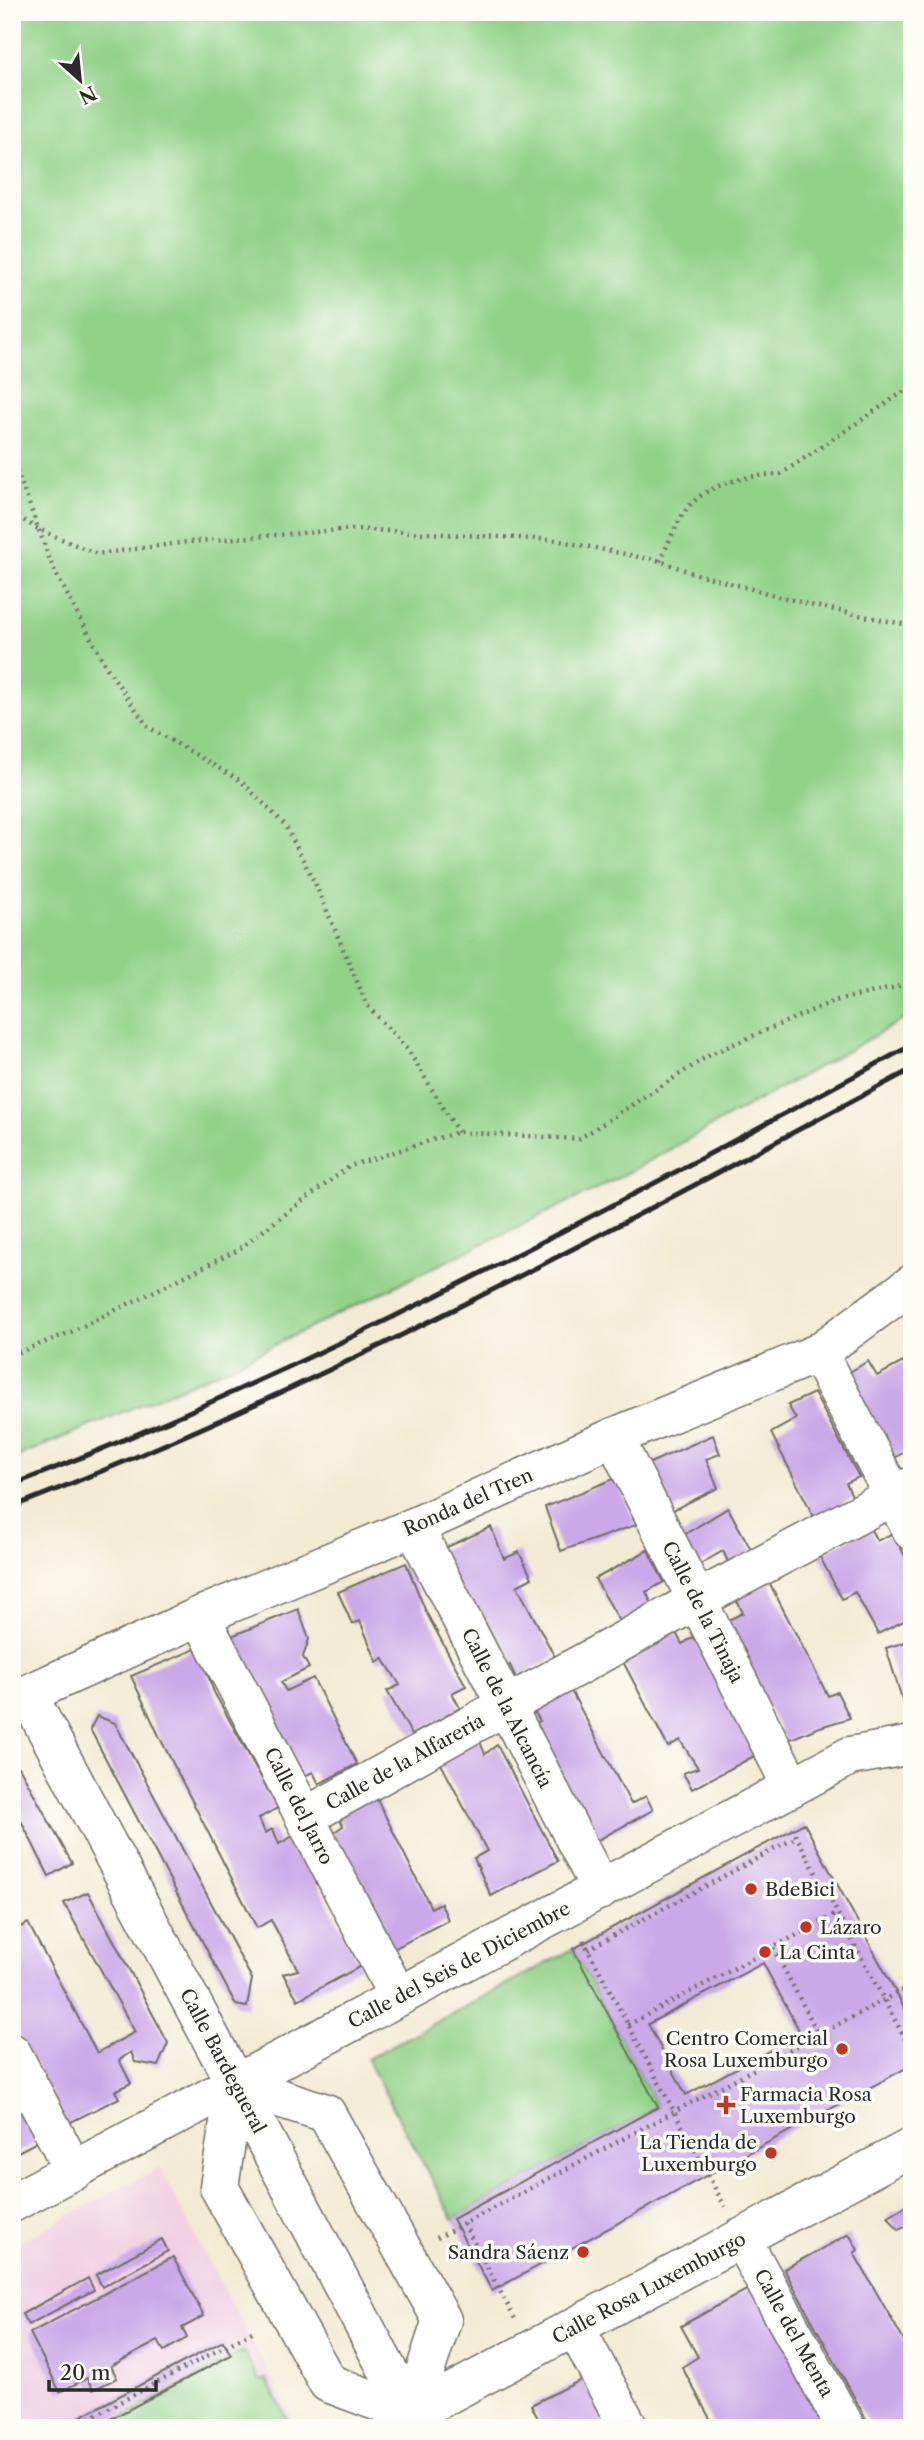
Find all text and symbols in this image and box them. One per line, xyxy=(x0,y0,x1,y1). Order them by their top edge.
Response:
north arrow xyxy=(46,46,116,116)
text: N xyxy=(75,81,100,109)
street label: Ronda del Tren xyxy=(400,1463,536,1541)
street label: Calle de la Tinaja xyxy=(657,1537,749,1687)
street label: Calle de la Alcancía xyxy=(457,1624,557,1792)
street label: Calle de la Alfarería xyxy=(322,1709,488,1815)
street label: Calle del Jarro xyxy=(260,1744,338,1868)
place label: BdeBici xyxy=(765,1878,835,1901)
marker: BdeBici xyxy=(743,1881,759,1897)
street label: Calle del Seis de Diciembre xyxy=(344,1897,574,2033)
place label: Lázaro xyxy=(820,1916,882,1939)
marker: Lázaro xyxy=(798,1919,814,1935)
place label: La Cinta xyxy=(779,1941,855,1964)
marker: La Cinta xyxy=(757,1944,773,1960)
street label: Calle Bardegueral xyxy=(175,1985,271,2138)
place label: Centro Comercial Rosa Luxemburgo xyxy=(664,2027,828,2072)
marker: Centro Comercial Rosa Luxemburgo xyxy=(834,2041,850,2057)
place label: Farmacia Rosa Luxemburgo xyxy=(740,2083,872,2128)
marker: Farmacia Rosa Luxemburgo xyxy=(718,2097,734,2113)
place label: La Tienda de Luxemburgo xyxy=(639,2131,757,2176)
marker: La Tienda de Luxemburgo xyxy=(763,2145,779,2161)
street label: Calle Rosa Luxemburgo xyxy=(548,2227,750,2349)
place label: Sandra Sáenz xyxy=(448,2241,569,2264)
marker: Sandra Sáenz xyxy=(575,2244,591,2260)
street label: Calle del Menta xyxy=(749,2265,839,2401)
scale bar xyxy=(49,2349,156,2393)
text: 20 m xyxy=(60,2360,111,2385)

